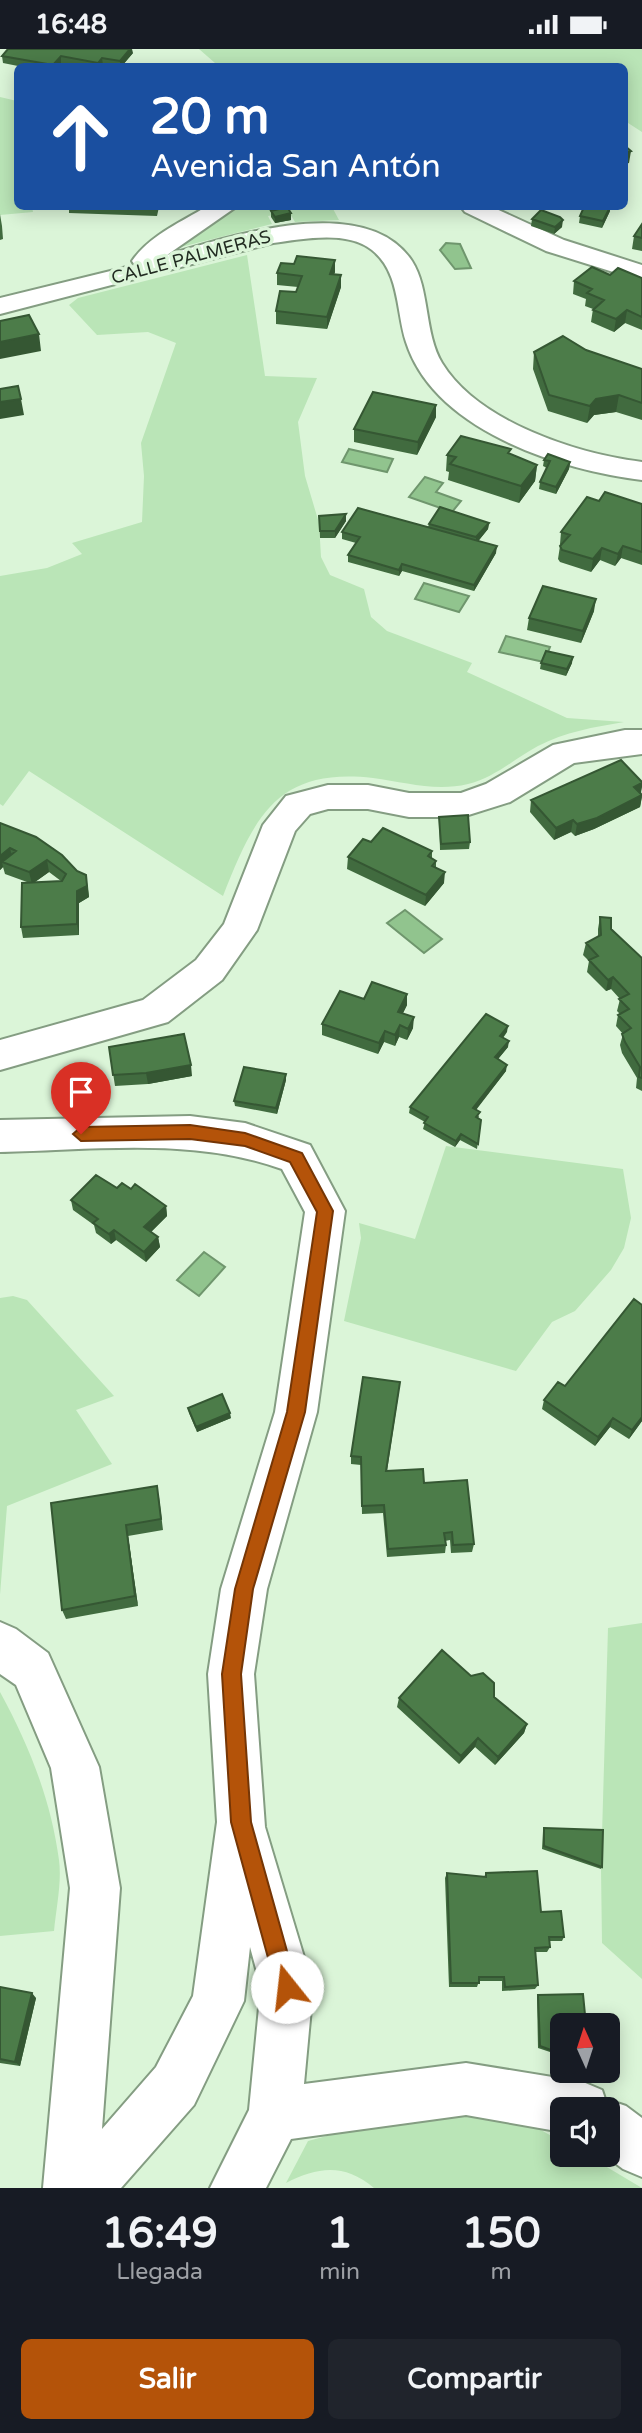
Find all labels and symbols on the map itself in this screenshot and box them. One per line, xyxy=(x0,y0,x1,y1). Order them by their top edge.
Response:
street label: CALLE PALMERAS xyxy=(109,225,273,289)
pin xyxy=(51,1062,111,1134)
position arrow xyxy=(250,1950,324,2024)
north arrow xyxy=(550,2013,620,2083)

